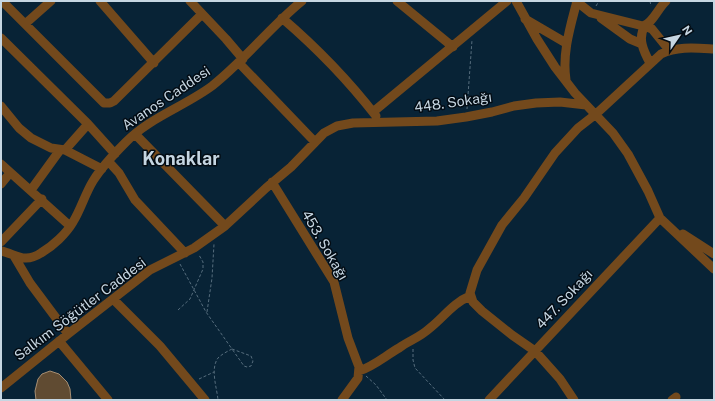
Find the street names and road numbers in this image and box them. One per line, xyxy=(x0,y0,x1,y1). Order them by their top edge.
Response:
street label: Avanos Caddesi xyxy=(119,63,213,133)
street label: 448. Sokağı xyxy=(413,89,493,115)
street label: 453. Sokağı xyxy=(299,207,351,283)
street label: Salkım Söğütler Caddesi xyxy=(11,254,149,364)
street label: 447. Sokağı xyxy=(532,266,596,332)

